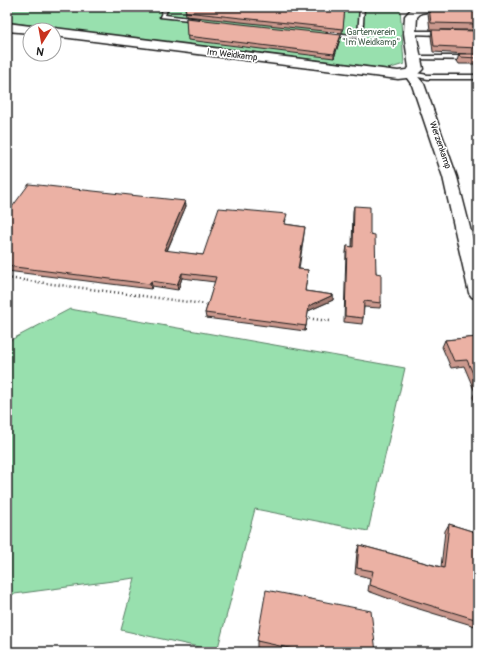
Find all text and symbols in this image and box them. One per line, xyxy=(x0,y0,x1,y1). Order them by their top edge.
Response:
north arrow xyxy=(22,22,62,62)
park label: Gartenverein "Im Weidkamp" xyxy=(342,27,400,48)
text: N xyxy=(35,44,45,58)
street label: Im Weidkamp xyxy=(206,46,258,64)
street label: Werzenkamp xyxy=(427,120,453,170)

